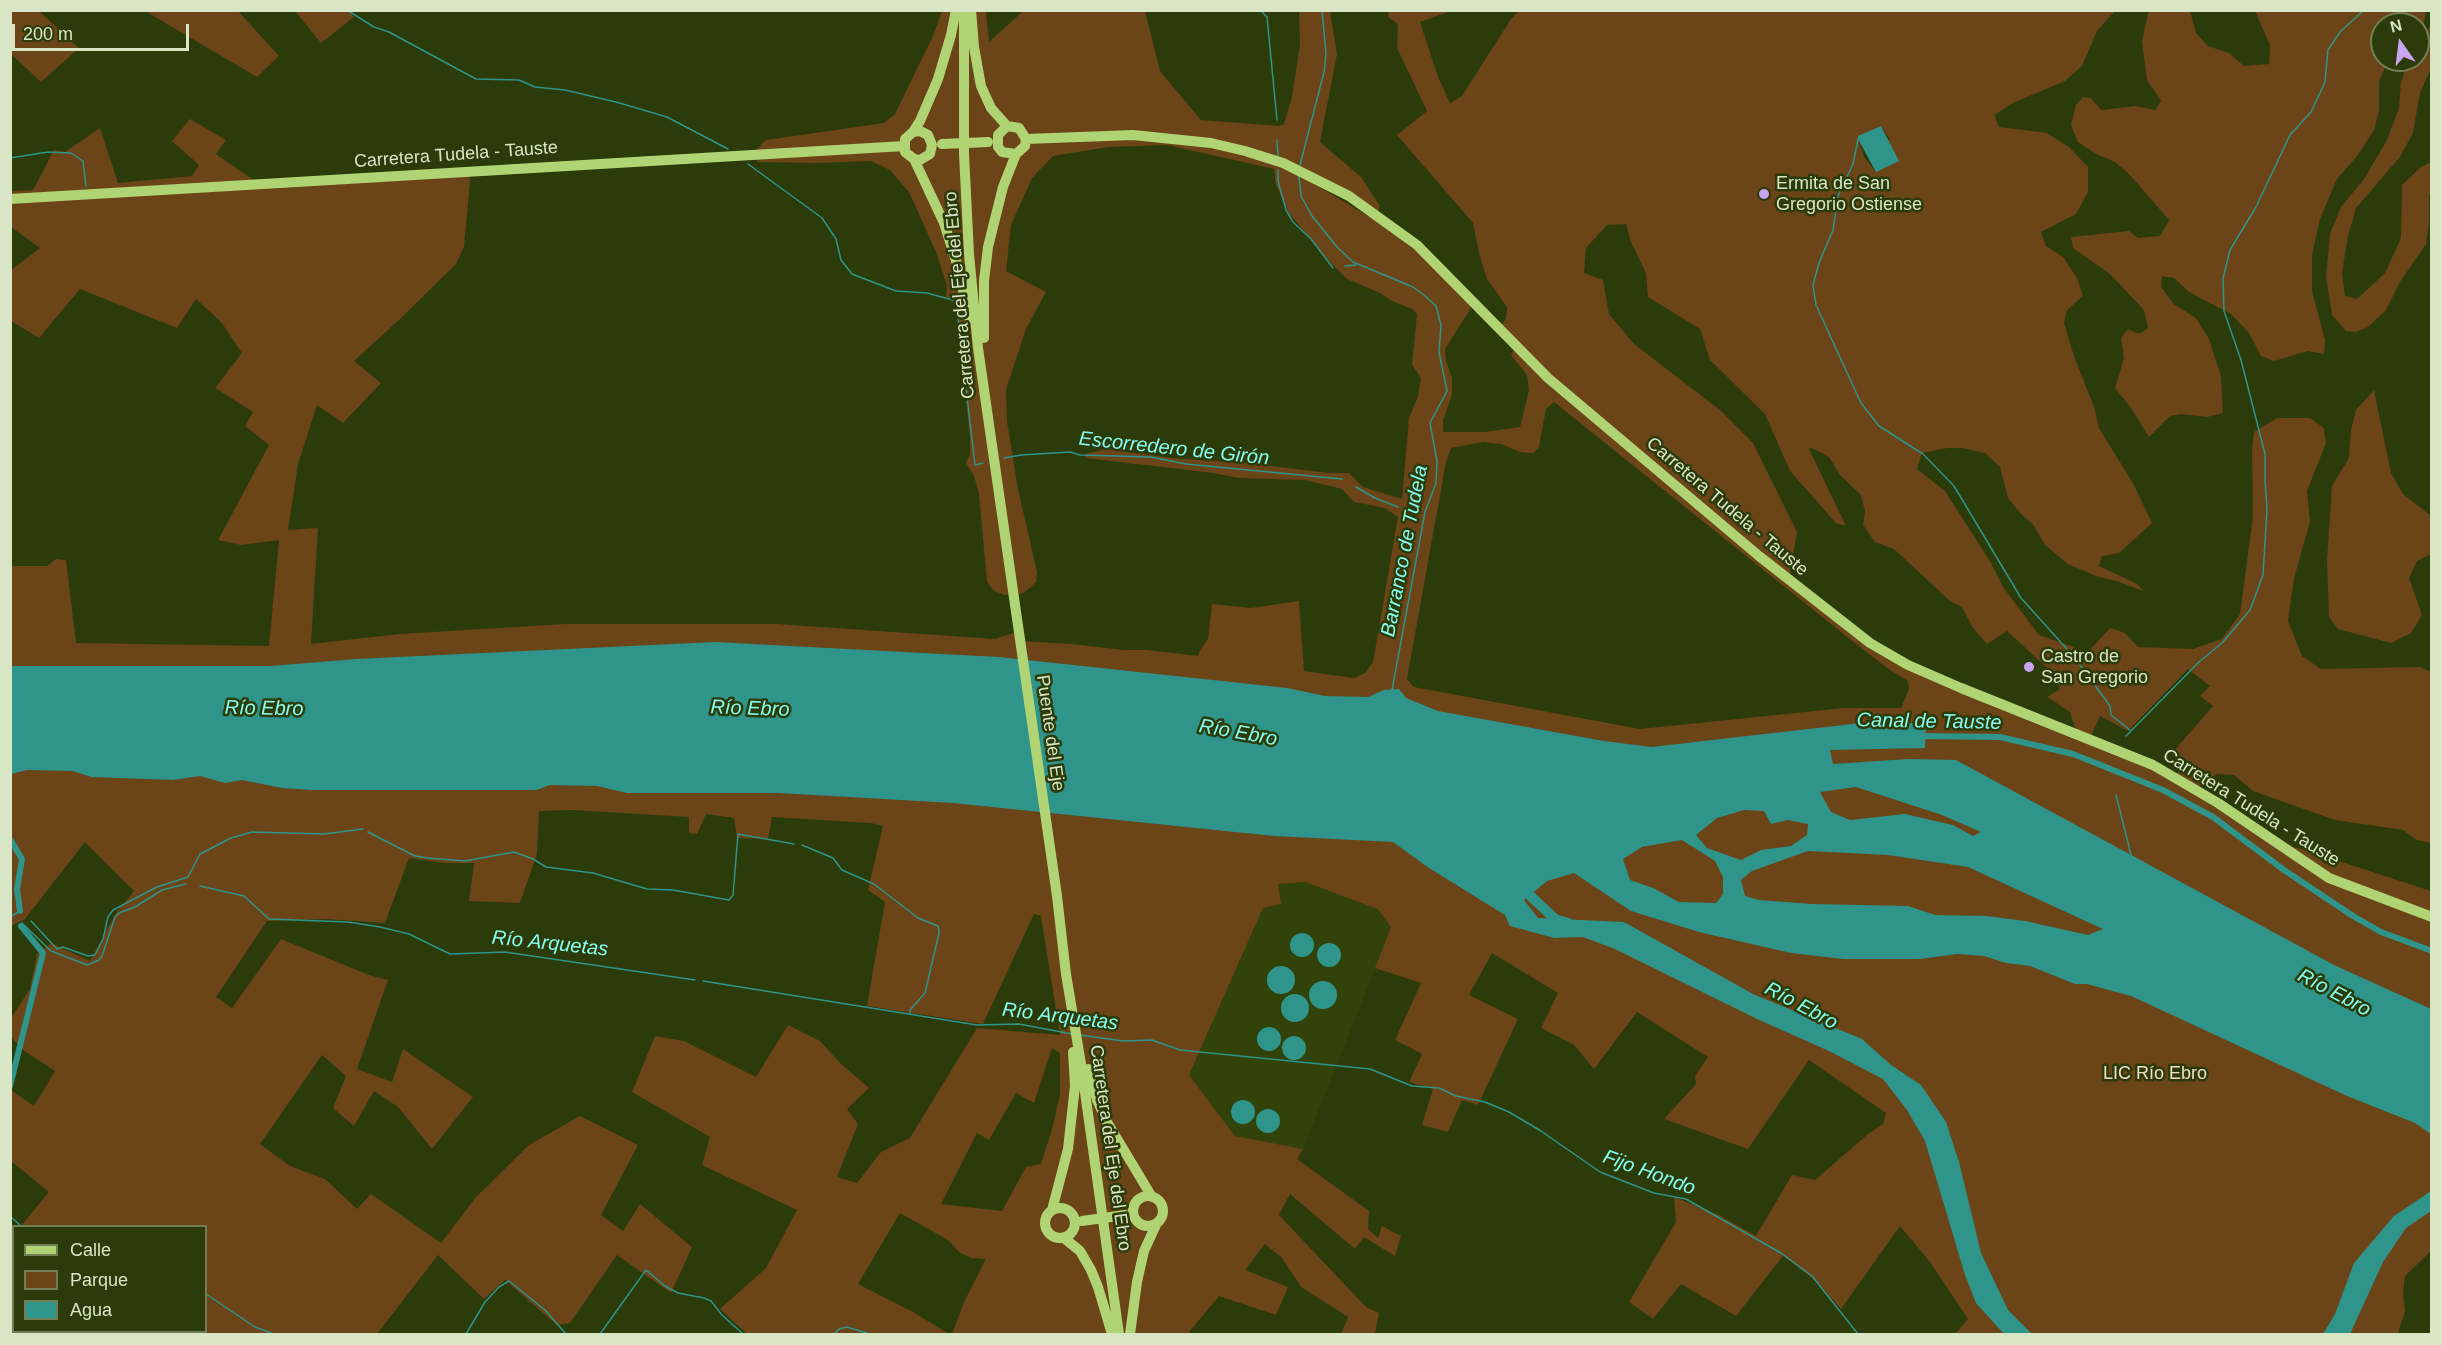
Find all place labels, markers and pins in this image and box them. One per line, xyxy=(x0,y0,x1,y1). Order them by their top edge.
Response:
place label: Ermita de San Gregorio Ostiense xyxy=(1776,173,1922,216)
marker: Ermita de San Gregorio Ostiense xyxy=(1757,187,1771,201)
place label: Castro de San Gregorio xyxy=(2041,646,2148,688)
marker: Castro de San Gregorio xyxy=(2022,660,2036,674)

